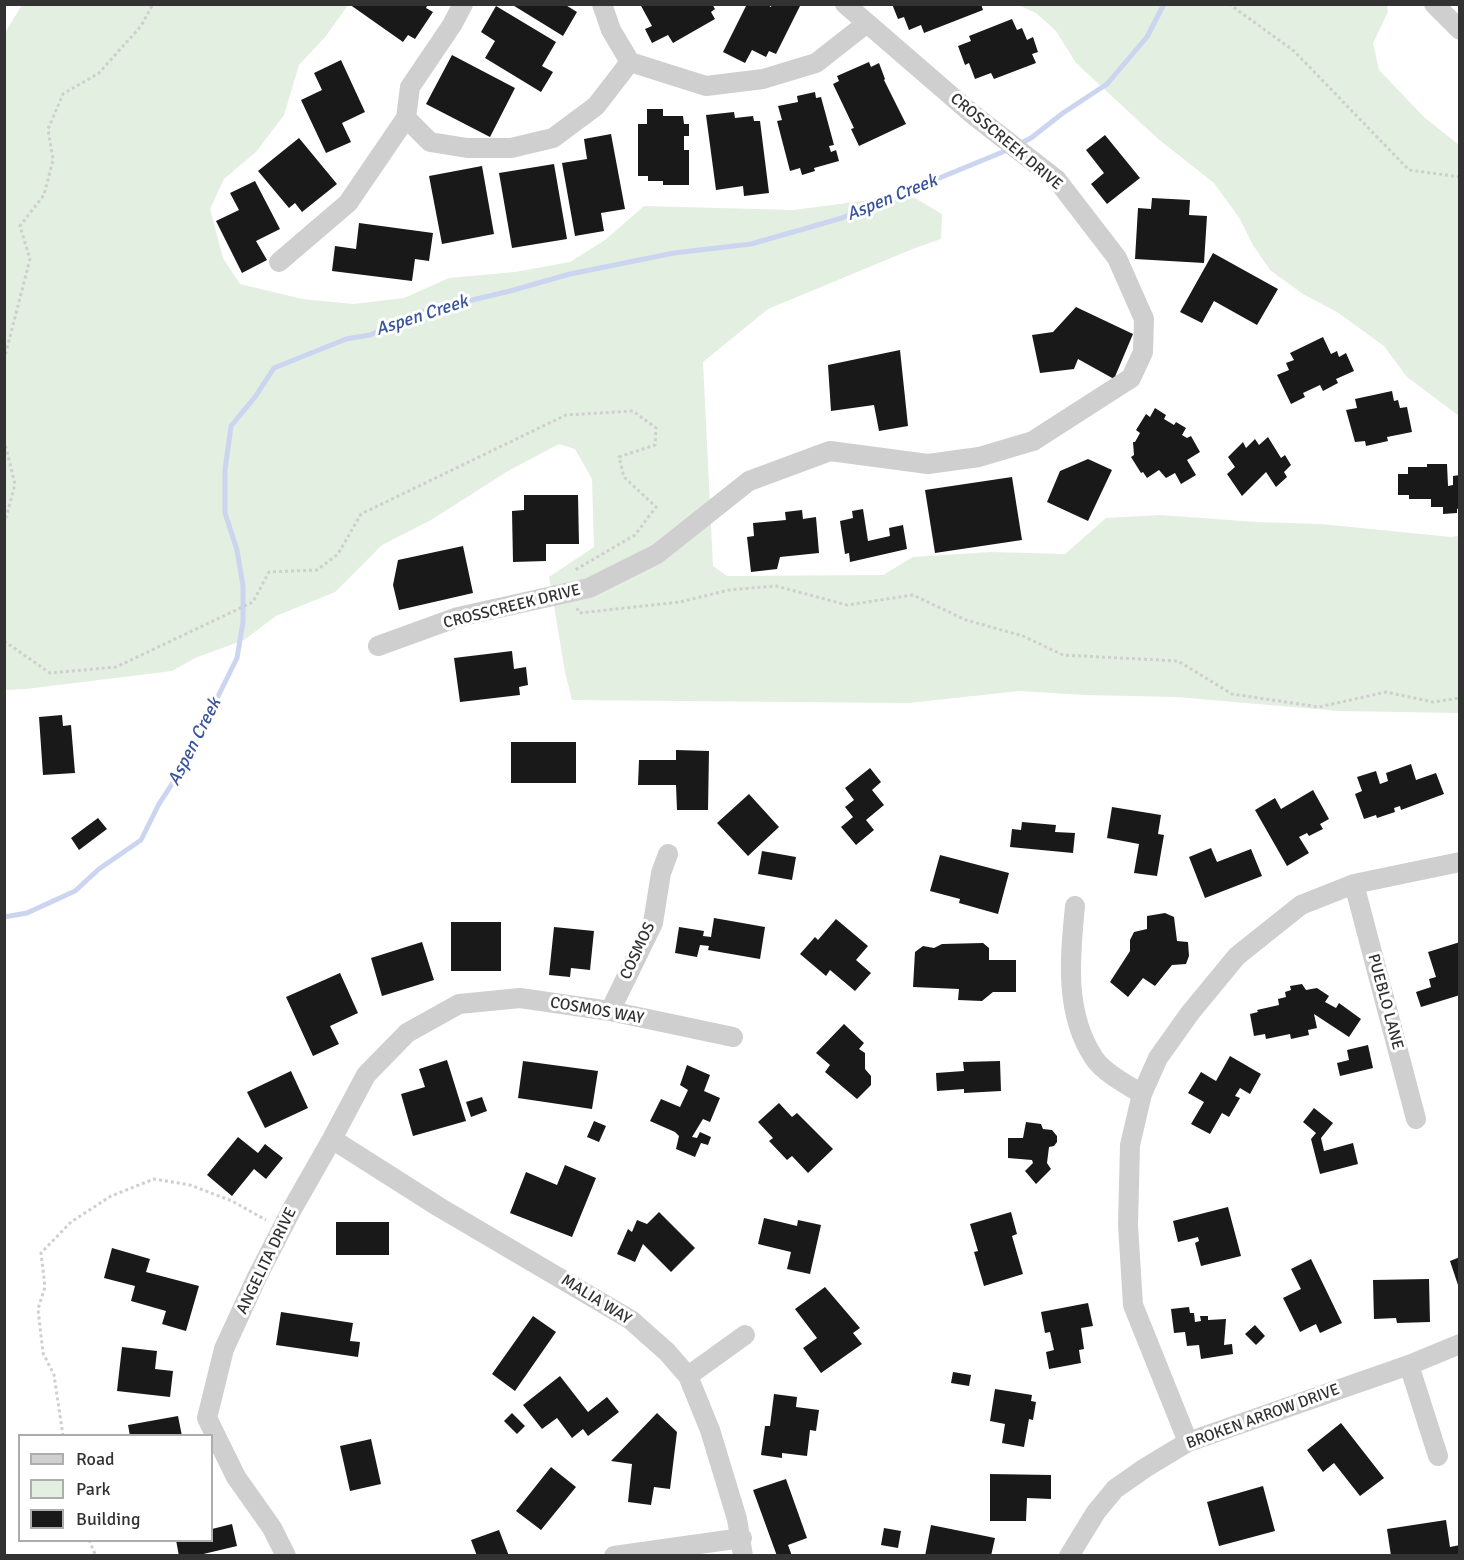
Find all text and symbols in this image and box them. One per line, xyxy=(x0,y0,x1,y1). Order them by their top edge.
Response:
street label: CROSSCREEK DRIVE xyxy=(946,89,1066,195)
water label: Aspen Creek xyxy=(844,170,940,226)
water label: Aspen Creek xyxy=(373,291,471,341)
street label: CROSSCREEK DRIVE xyxy=(441,581,583,633)
water label: Aspen Creek xyxy=(164,695,226,789)
street label: COSMOS xyxy=(616,919,660,983)
street label: PUEBLO LANE xyxy=(1363,952,1407,1052)
street label: COSMOS WAY xyxy=(549,993,645,1029)
street label: ANGELITA DRIVE xyxy=(233,1205,301,1317)
street label: MALIA WAY xyxy=(557,1271,635,1329)
street label: BROKEN ARROW DRIVE xyxy=(1184,1380,1342,1454)
legend xyxy=(18,1434,213,1542)
text: Road xyxy=(76,1448,115,1470)
text: Park xyxy=(76,1478,111,1500)
text: Building xyxy=(76,1508,140,1530)

